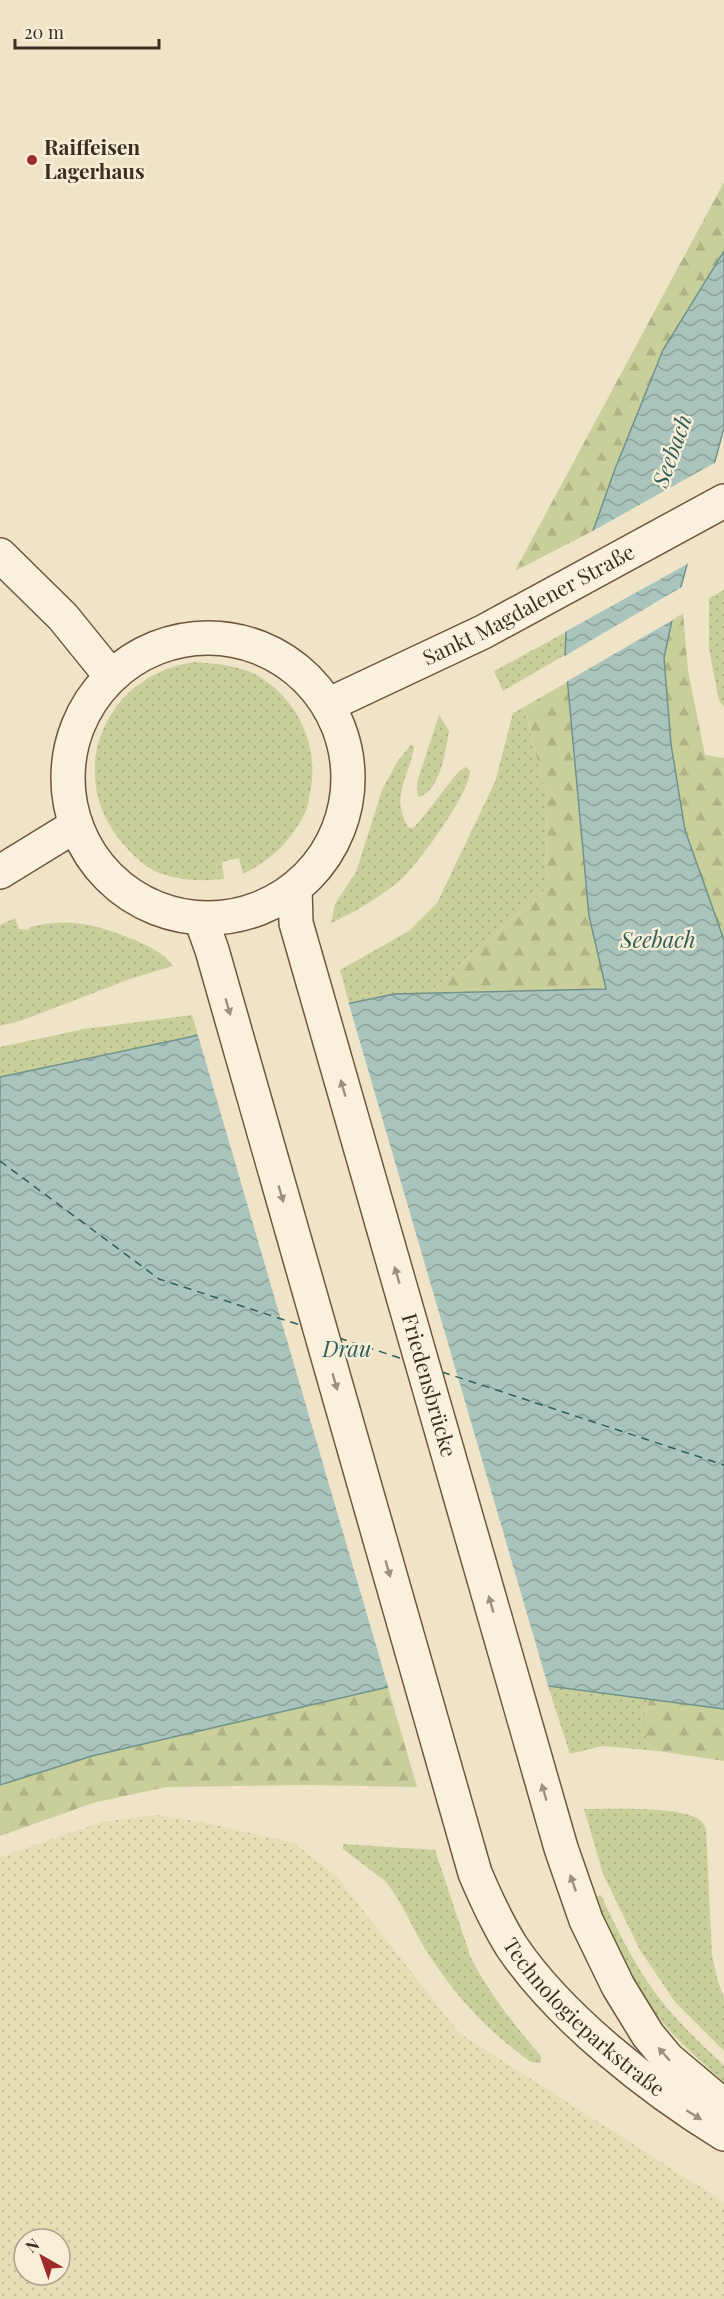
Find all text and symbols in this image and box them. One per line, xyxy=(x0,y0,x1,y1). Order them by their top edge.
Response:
scale bar xyxy=(15,12,159,50)
text: 20 m xyxy=(24,20,64,44)
place label: Raiffeisen Lagerhaus xyxy=(44,132,145,184)
marker: Raiffeisen Lagerhaus xyxy=(25,153,39,167)
water label: Seebach xyxy=(644,410,698,492)
street label: Sankt Magdalener Straße xyxy=(417,536,639,671)
water label: Seebach xyxy=(620,924,695,954)
one-way arrow xyxy=(224,998,233,1016)
one-way arrow xyxy=(338,1079,347,1097)
one-way arrow xyxy=(277,1185,286,1203)
one-way arrow xyxy=(392,1266,401,1284)
street label: Friedensbrücke xyxy=(397,1310,464,1460)
water label: Drau xyxy=(322,1333,371,1363)
one-way arrow xyxy=(330,1373,340,1391)
one-way arrow xyxy=(384,1560,393,1578)
one-way arrow xyxy=(486,1595,495,1613)
one-way arrow xyxy=(539,1783,549,1801)
one-way arrow xyxy=(567,1874,577,1892)
street label: Technologieparkstraße xyxy=(498,1932,671,2102)
one-way arrow xyxy=(658,2047,671,2062)
one-way arrow xyxy=(685,2110,702,2121)
north arrow xyxy=(12,2227,72,2287)
text: N xyxy=(21,2233,44,2257)

